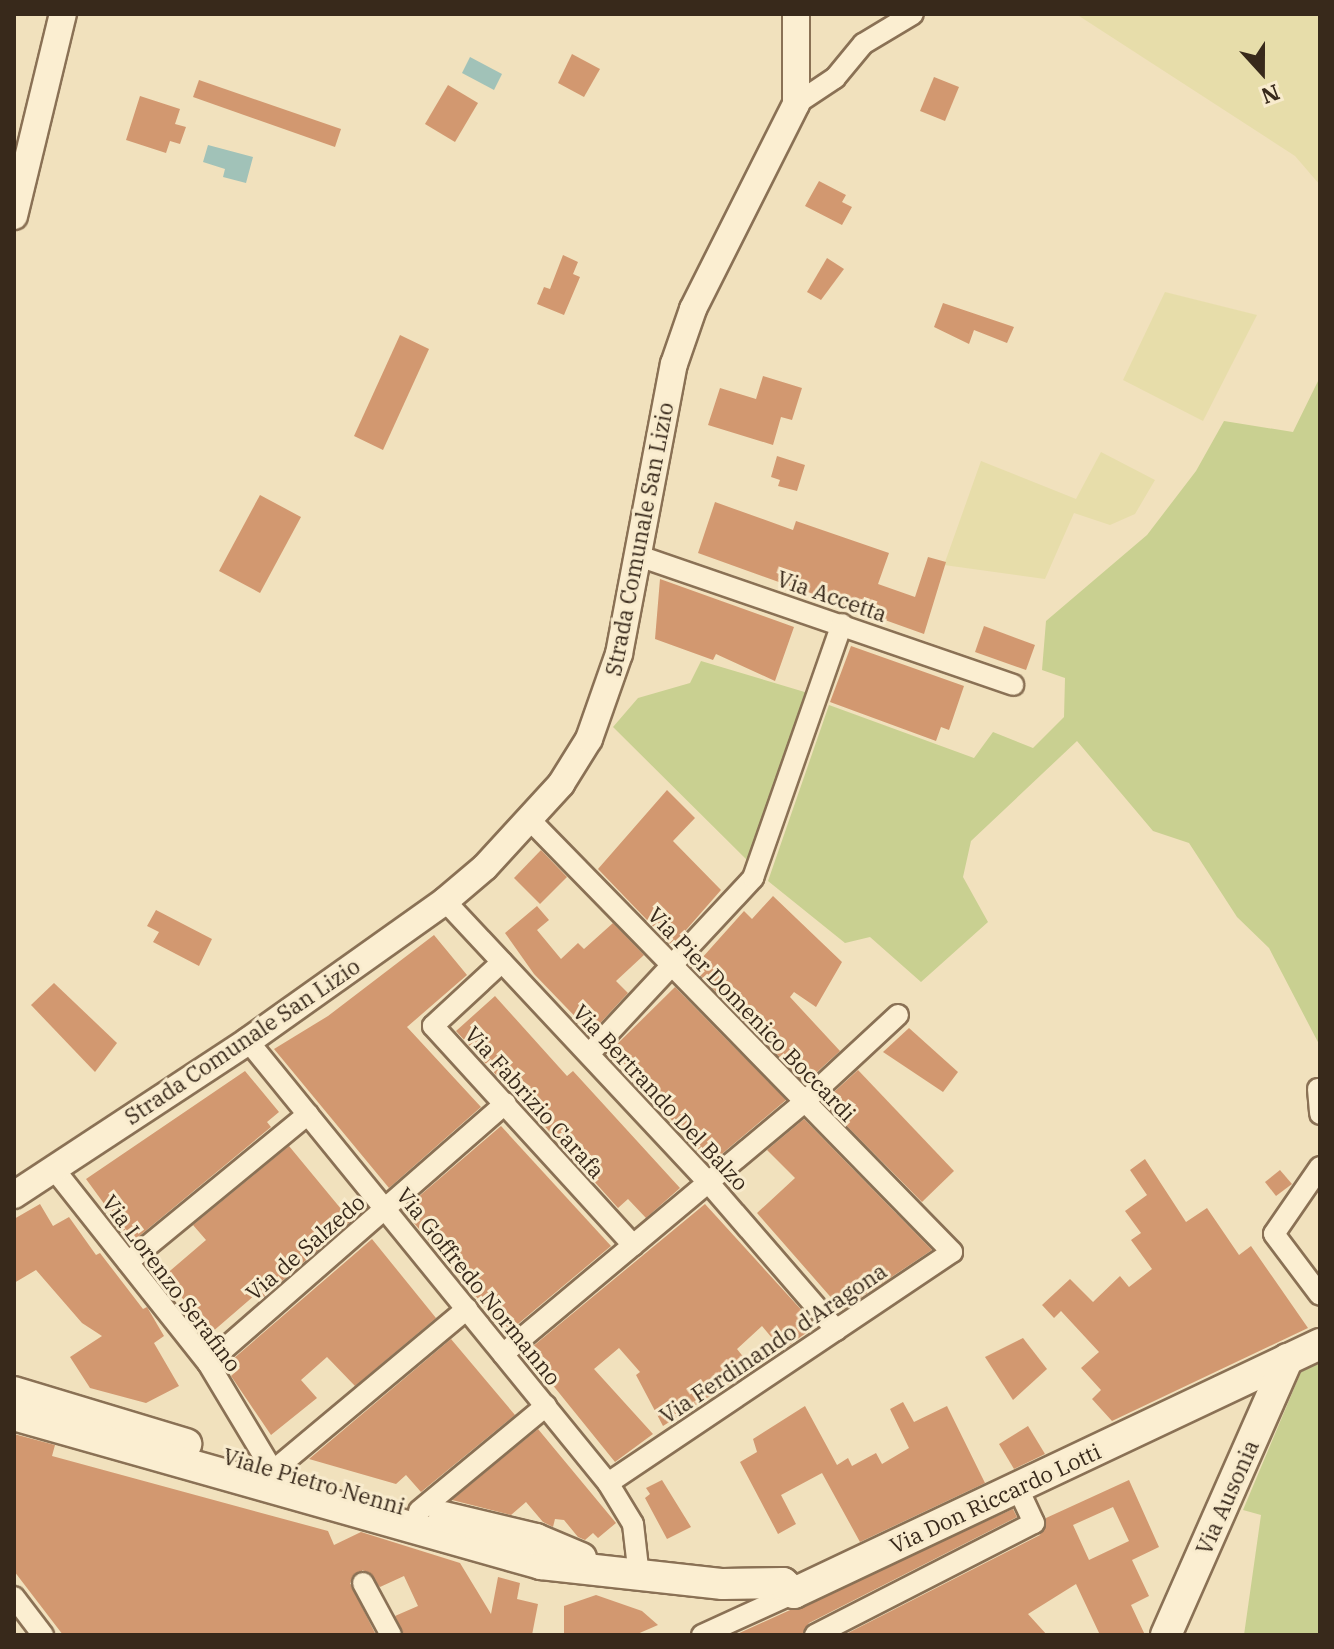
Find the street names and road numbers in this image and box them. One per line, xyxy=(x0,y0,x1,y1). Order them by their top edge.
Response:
street label: Strada Comunale San Lizio xyxy=(600,400,678,678)
street label: Via Accetta xyxy=(774,565,890,627)
street label: Via Pier Domenico Boccardi xyxy=(643,901,861,1127)
street label: Strada Comunale San Lizio xyxy=(119,952,365,1130)
street label: Via Bertrando Del Balzo xyxy=(568,998,754,1196)
street label: Via Fabrizio Carafa xyxy=(460,1020,610,1184)
street label: Via Goffredo Normanno xyxy=(391,1182,567,1390)
street label: Via de Salzedo xyxy=(240,1188,370,1306)
street label: Via Lorenzo Serafino xyxy=(97,1189,247,1377)
street label: Via Ferdinando d'Aragona xyxy=(655,1257,891,1429)
street label: Via Ausonia xyxy=(1190,1436,1264,1558)
street label: Via Don Riccardo Lotti xyxy=(885,1437,1105,1559)
street label: Viale Pietro Nenni xyxy=(220,1442,408,1520)

